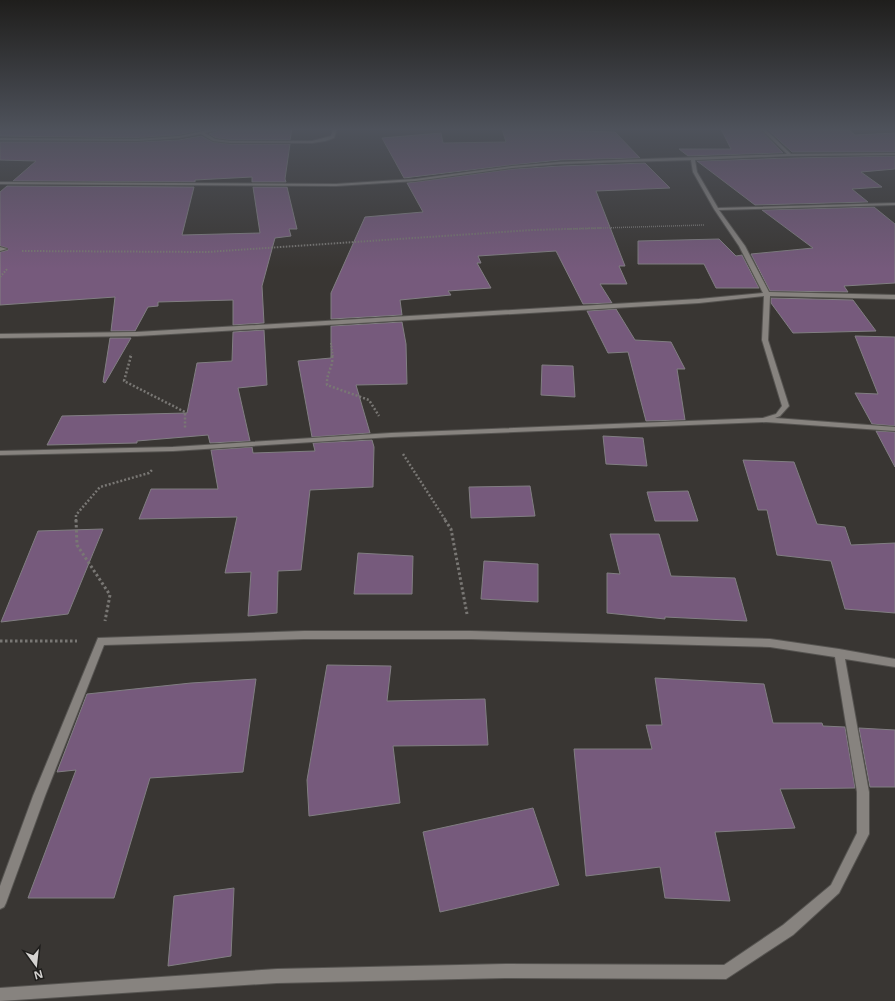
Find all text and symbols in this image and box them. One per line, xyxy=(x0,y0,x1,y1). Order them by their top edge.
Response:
north arrow xyxy=(16,945,56,985)
text: N xyxy=(32,967,45,984)

